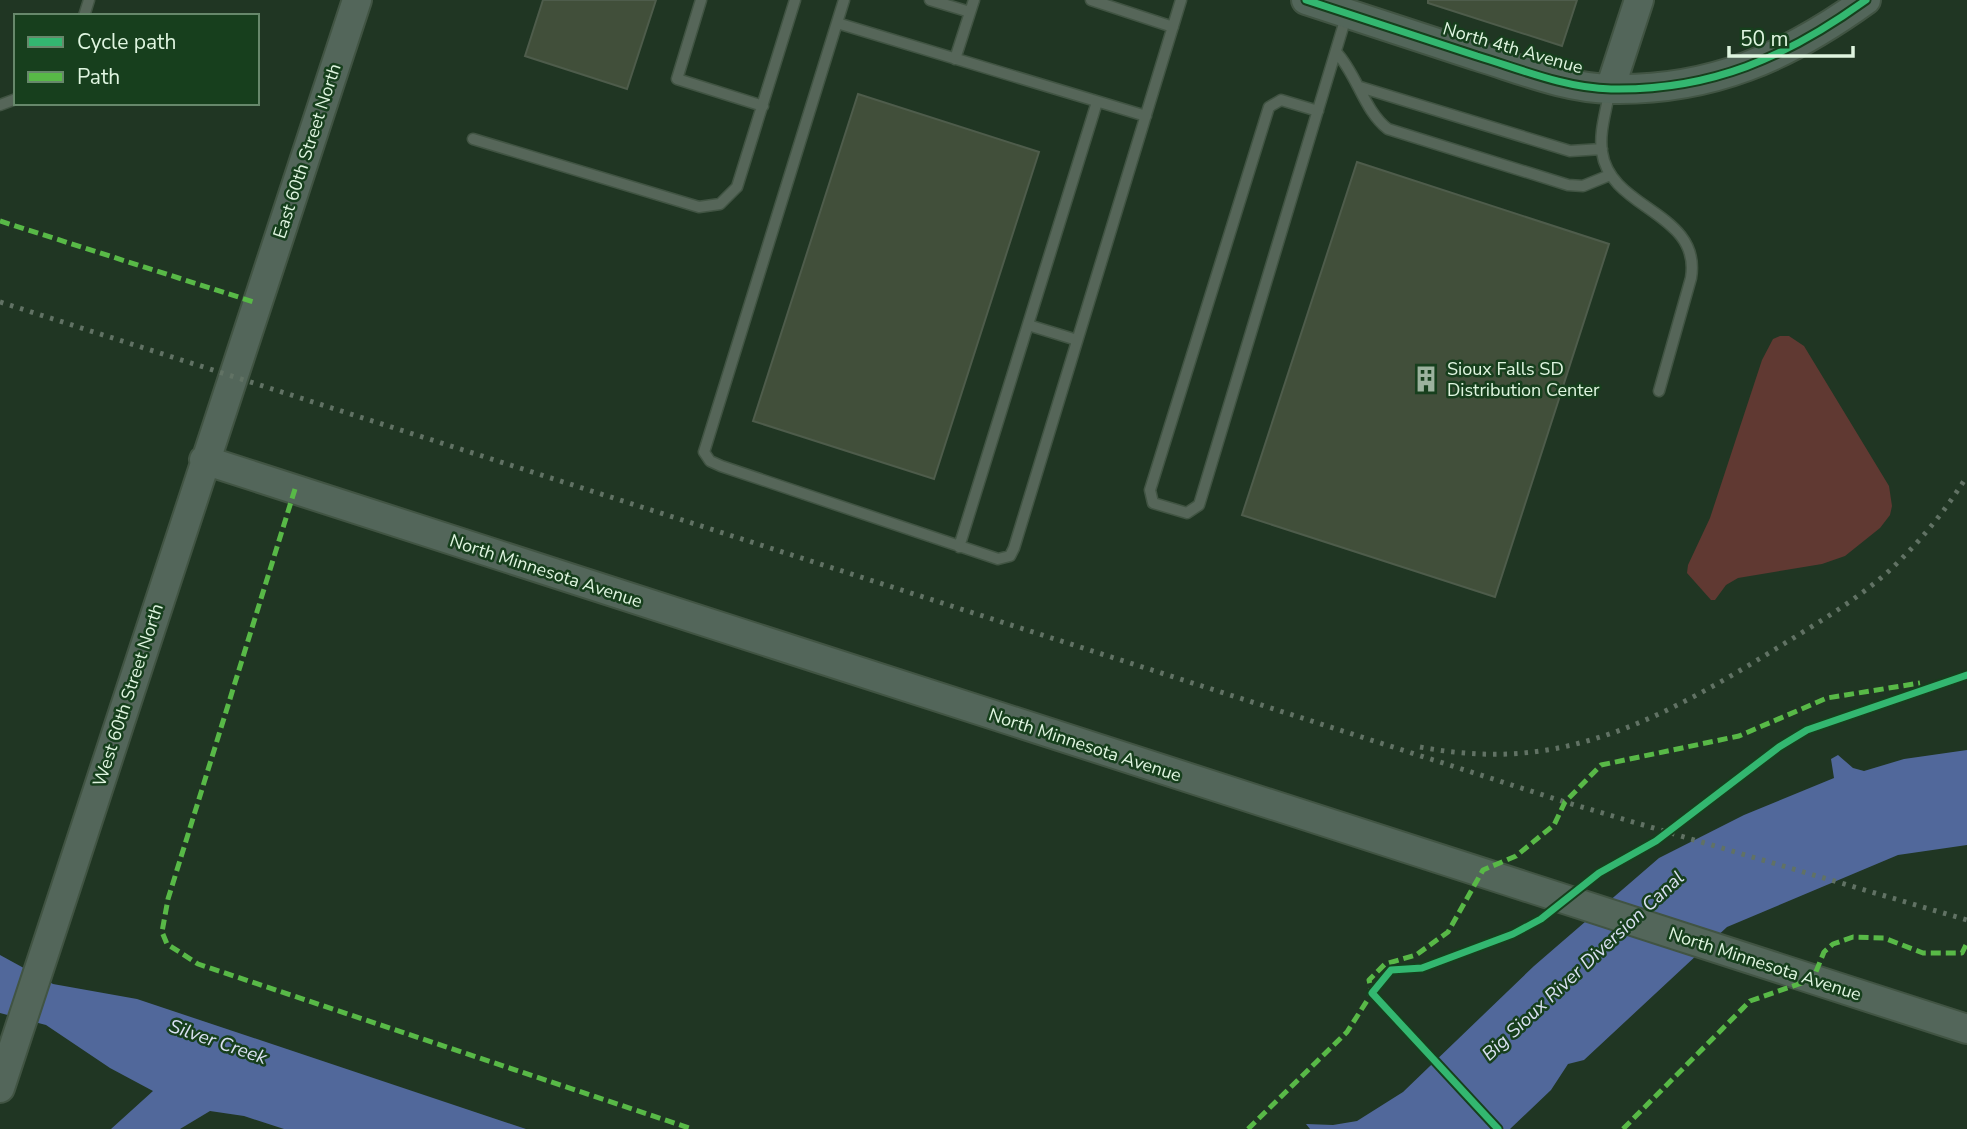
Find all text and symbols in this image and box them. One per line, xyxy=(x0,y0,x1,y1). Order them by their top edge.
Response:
legend xyxy=(14,14,259,105)
scale bar xyxy=(1729,14,1853,58)
street label: North 4th Avenue xyxy=(1440,17,1586,79)
text: 50 m xyxy=(1740,25,1789,53)
text: Cycle path xyxy=(77,28,176,56)
street label: East 60th Street North xyxy=(267,60,347,242)
text: Path xyxy=(77,63,120,91)
place label: Sioux Falls SD Distribution Center xyxy=(1447,357,1600,402)
building icon: Sioux Falls SD Distribution Center xyxy=(1411,364,1441,394)
street label: North Minnesota Avenue xyxy=(447,528,645,614)
street label: West 60th Street North xyxy=(87,600,169,790)
street label: North Minnesota Avenue xyxy=(986,702,1184,788)
water label: Big Sioux River Diversion Canal xyxy=(1476,865,1690,1067)
street label: North Minnesota Avenue xyxy=(1666,921,1864,1007)
water label: Silver Creek xyxy=(165,1013,271,1071)

